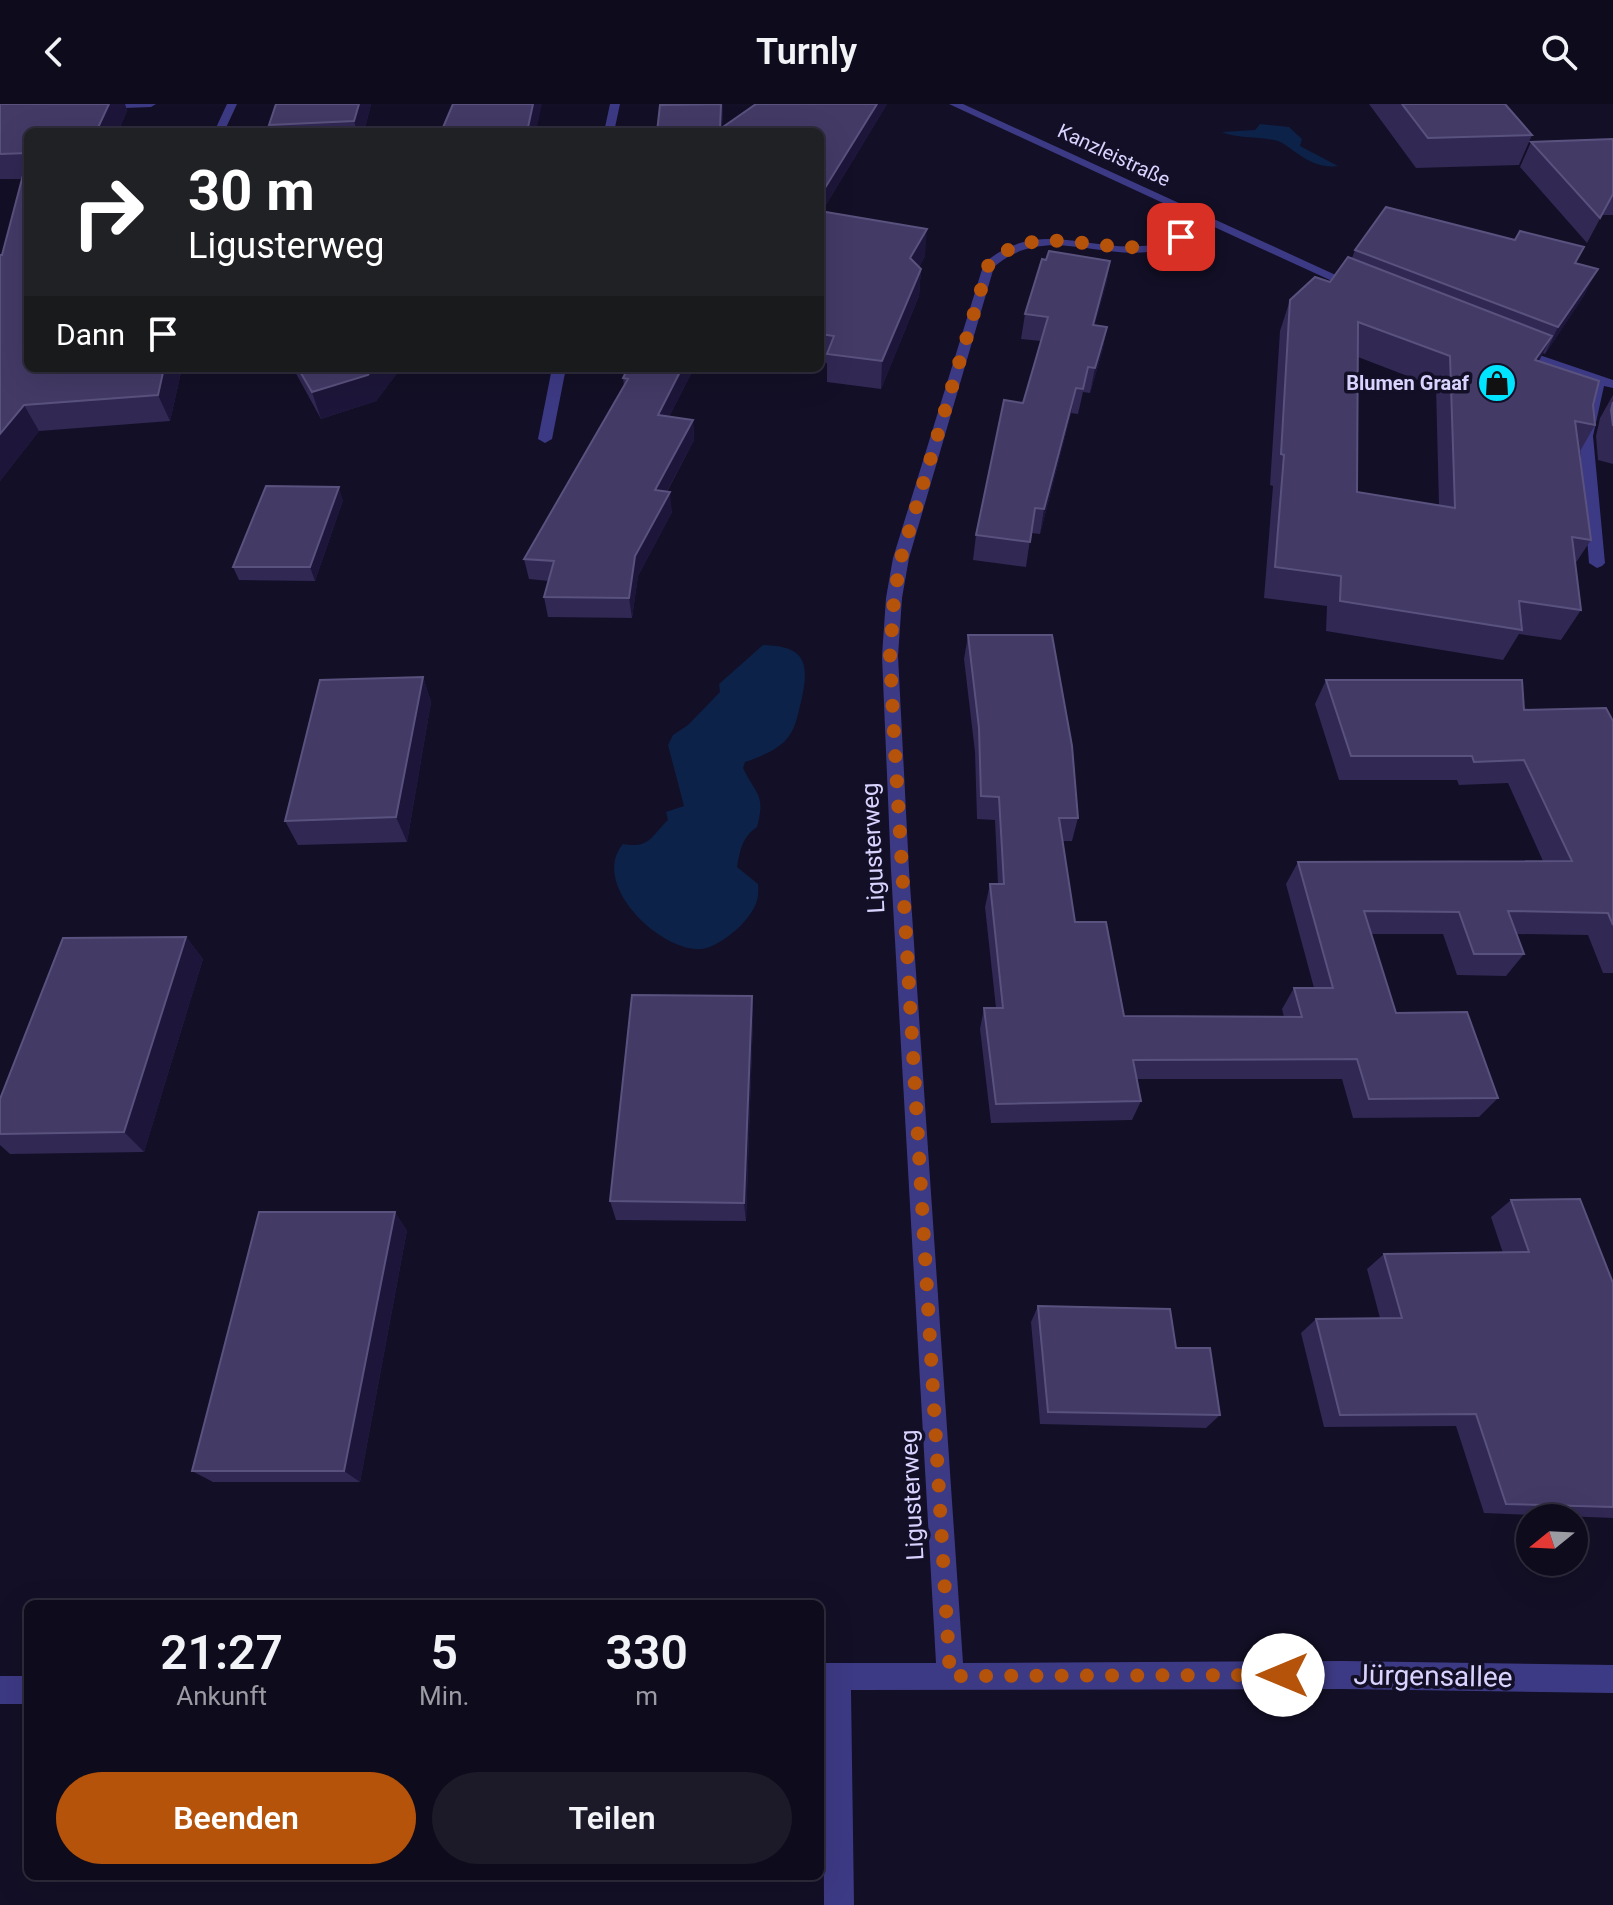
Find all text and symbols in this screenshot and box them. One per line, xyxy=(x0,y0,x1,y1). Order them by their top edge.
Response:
icon: back xyxy=(32,30,76,74)
icon: search xyxy=(1537,30,1581,74)
text: Turnly xyxy=(756,31,857,73)
street label: Kanzleistraße xyxy=(1054,118,1174,192)
text: 30 m xyxy=(188,158,315,224)
icon: right xyxy=(56,160,160,264)
pin xyxy=(1147,203,1215,271)
icon: arrive xyxy=(1159,215,1203,259)
text: Ligusterweg xyxy=(188,225,385,267)
icon: arrive xyxy=(141,312,185,356)
text: Dann xyxy=(56,317,125,352)
shop icon: Blumen Graaf xyxy=(1476,362,1518,404)
place label: Blumen Graaf xyxy=(1346,371,1470,395)
street label: Ligusterweg xyxy=(856,782,890,914)
street label: Ligusterweg xyxy=(895,1429,929,1561)
north arrow xyxy=(1516,1504,1588,1576)
map controls xyxy=(1516,1504,1588,1576)
text: 21:27 xyxy=(160,1624,283,1681)
text: 5 xyxy=(431,1624,458,1681)
text: 330 xyxy=(606,1624,688,1681)
position arrow xyxy=(1241,1633,1325,1717)
street label: Jürgensallee xyxy=(1353,1658,1513,1694)
text: Ankunft xyxy=(176,1681,267,1711)
text: Min. xyxy=(419,1681,469,1711)
text: m xyxy=(635,1681,658,1711)
button: Beenden xyxy=(56,1772,416,1864)
button: Teilen xyxy=(432,1772,792,1864)

